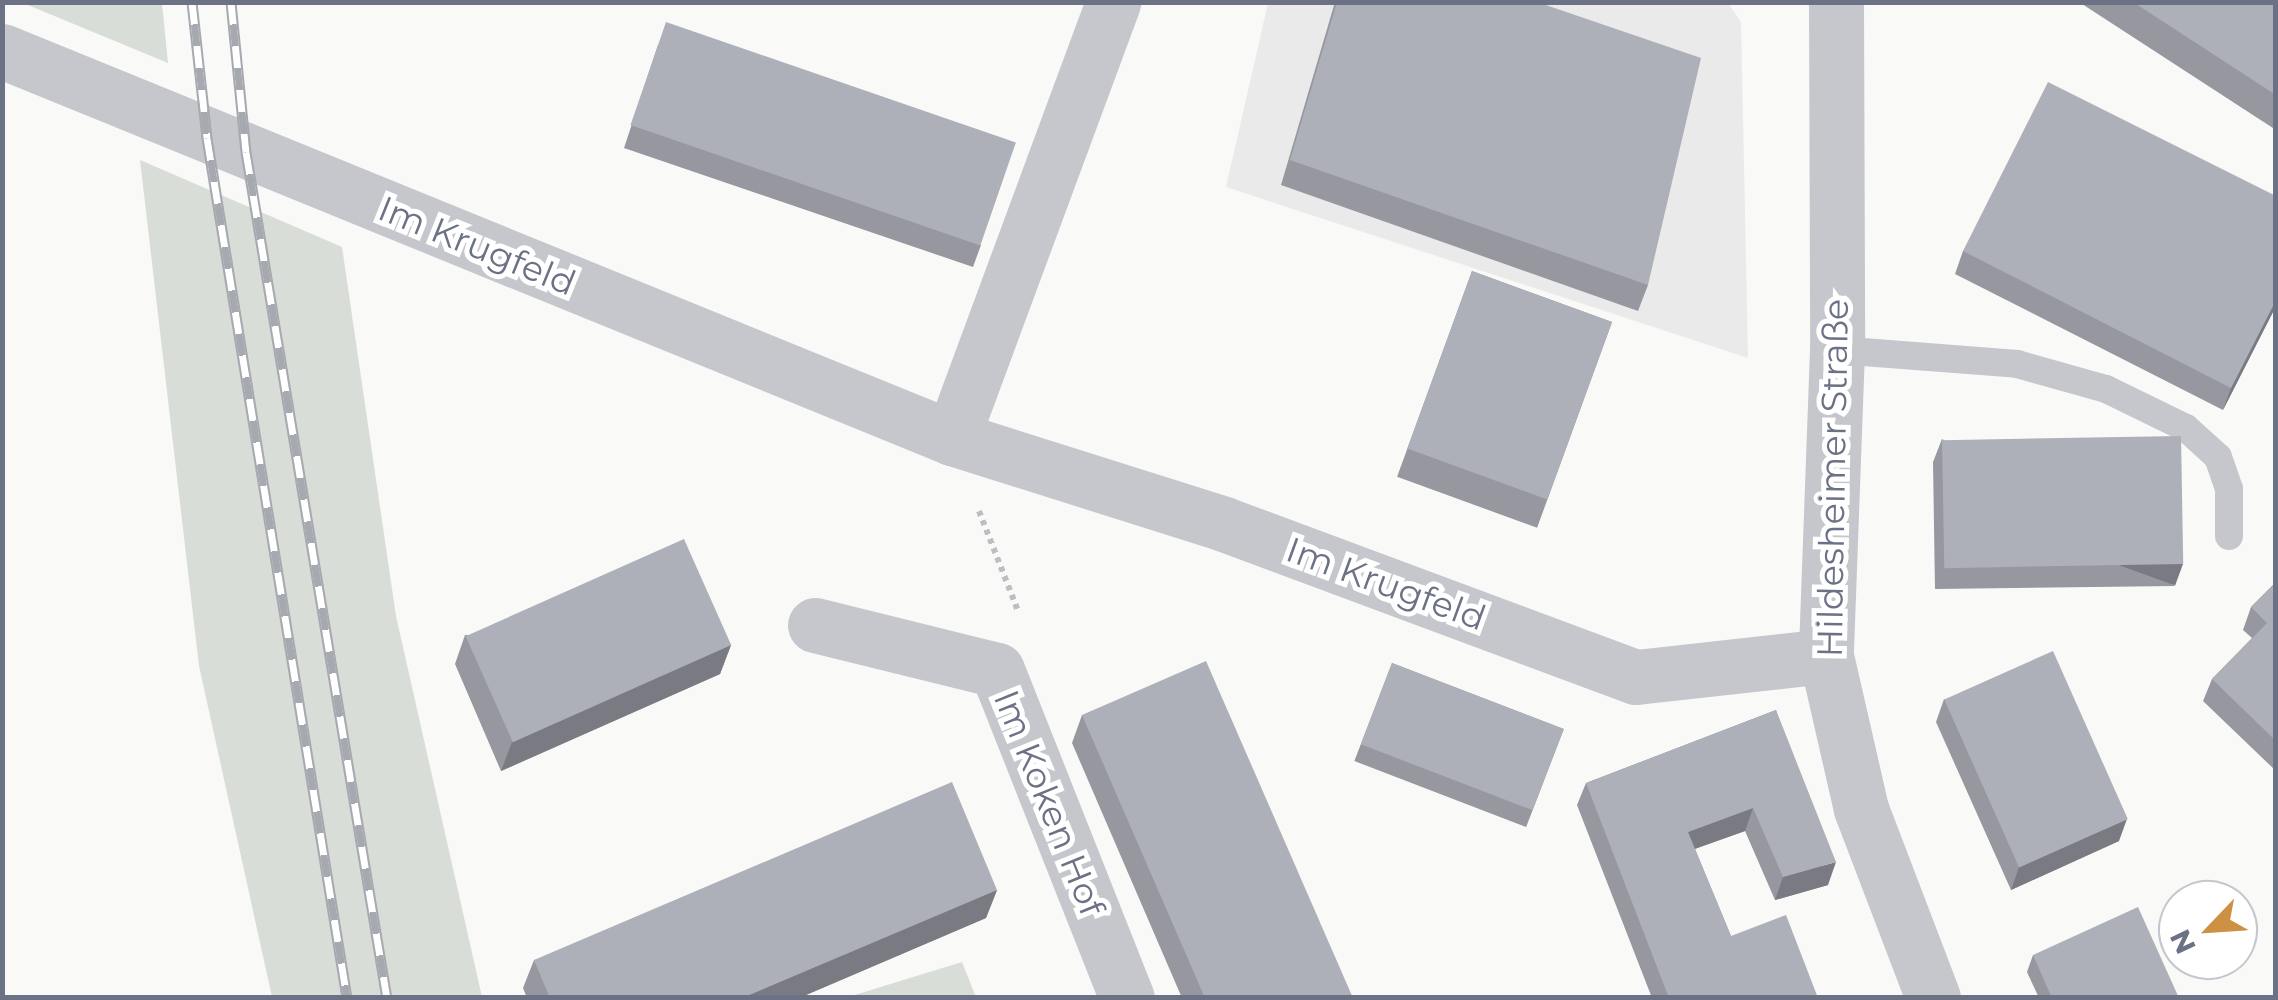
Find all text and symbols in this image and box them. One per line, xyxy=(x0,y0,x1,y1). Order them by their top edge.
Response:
street label: Im Krugfeld xyxy=(372,187,582,305)
street label: Hildesheimer Straße xyxy=(1809,298,1857,658)
street label: Im Krugfeld xyxy=(1281,529,1491,639)
street label: Im Koken Hof xyxy=(985,684,1113,922)
north arrow xyxy=(2158,880,2258,980)
text: N xyxy=(2162,924,2203,959)

